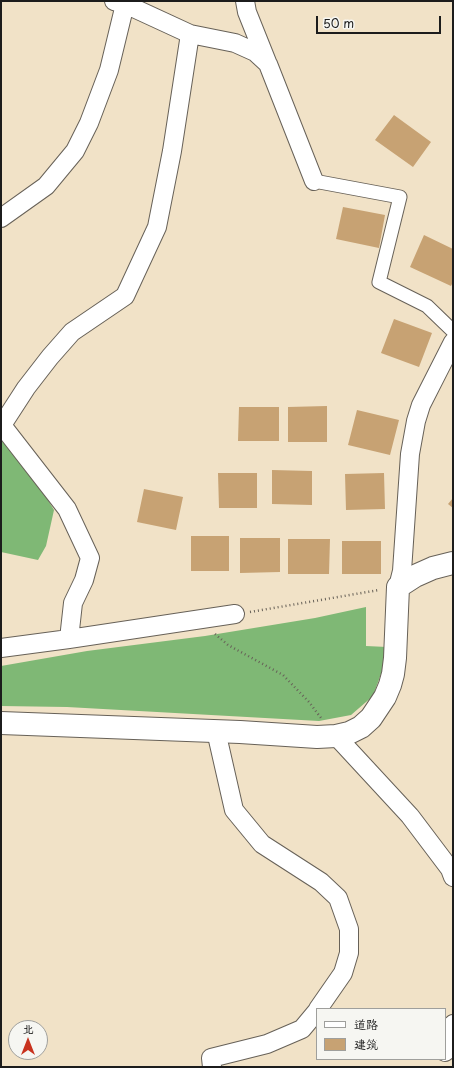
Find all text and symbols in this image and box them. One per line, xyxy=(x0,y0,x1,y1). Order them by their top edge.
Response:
scale bar xyxy=(318,8,443,34)
text: 50 m xyxy=(323,14,354,32)
legend xyxy=(316,1008,446,1060)
text: 道路 xyxy=(354,1015,378,1033)
north arrow xyxy=(8,1020,48,1060)
text: 北 xyxy=(23,1020,34,1037)
text: 建筑 xyxy=(354,1035,378,1053)

